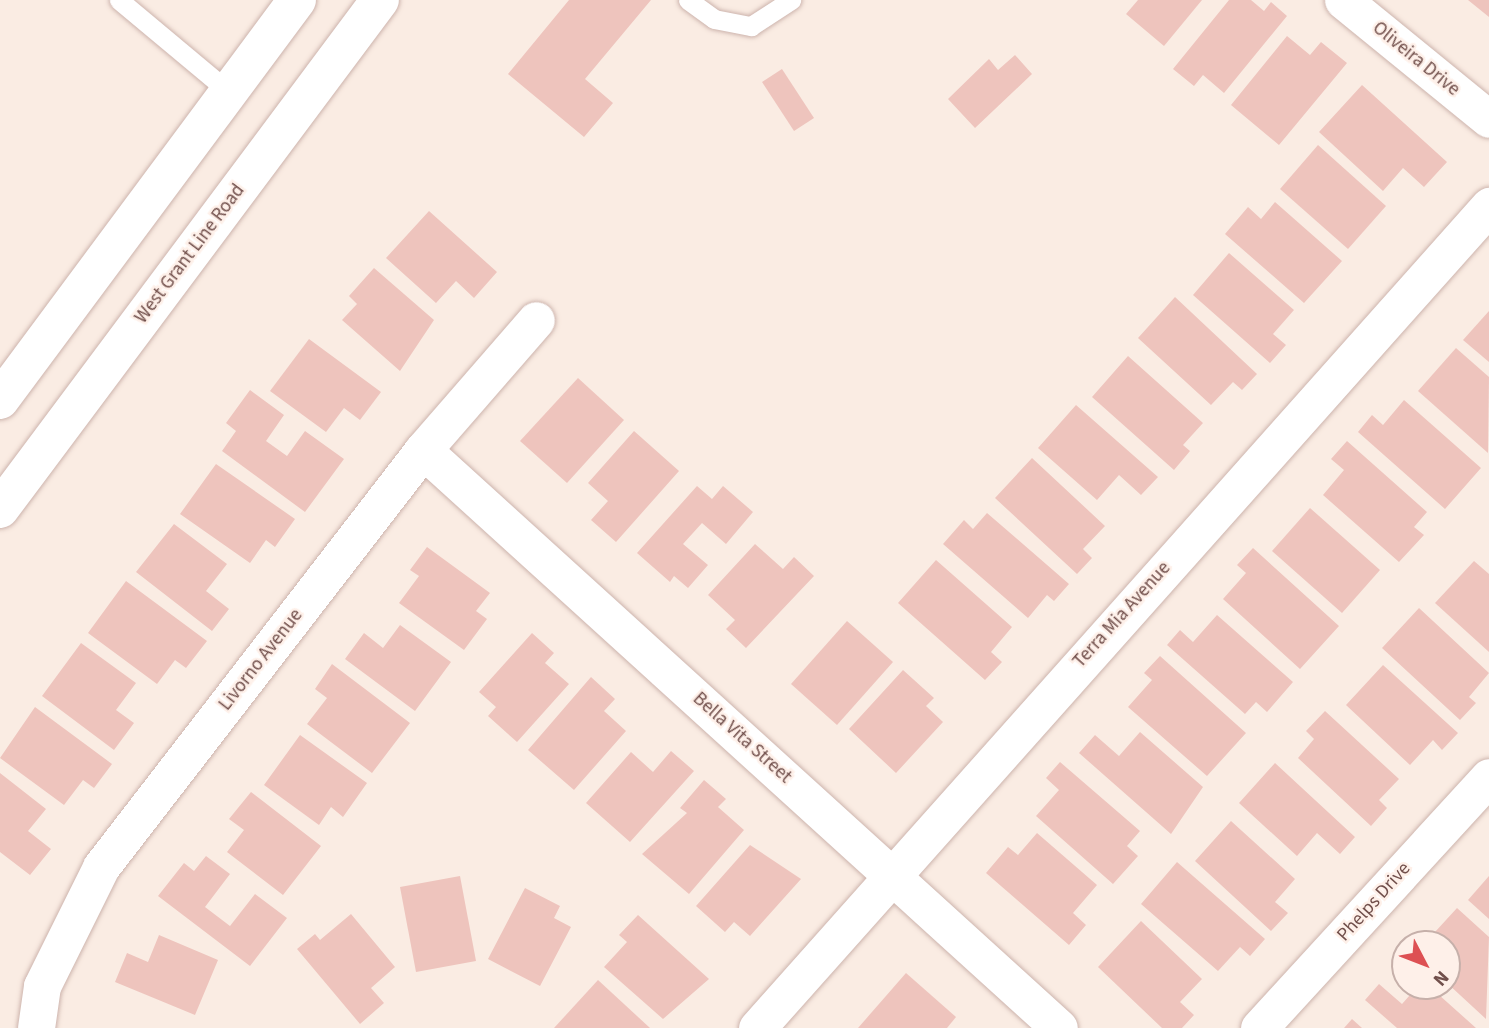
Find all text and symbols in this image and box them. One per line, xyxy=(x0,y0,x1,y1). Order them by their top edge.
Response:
street label: Oliveira Drive xyxy=(1368,17,1464,101)
street label: West Grant Line Road xyxy=(130,180,250,328)
street label: Terra Mia Avenue xyxy=(1068,557,1176,673)
street label: Livorno Avenue xyxy=(214,605,308,715)
street label: Bella Vita Street xyxy=(688,688,796,788)
street label: Phelps Drive xyxy=(1332,858,1416,946)
north arrow xyxy=(1391,930,1461,1000)
text: N xyxy=(1426,964,1455,992)

